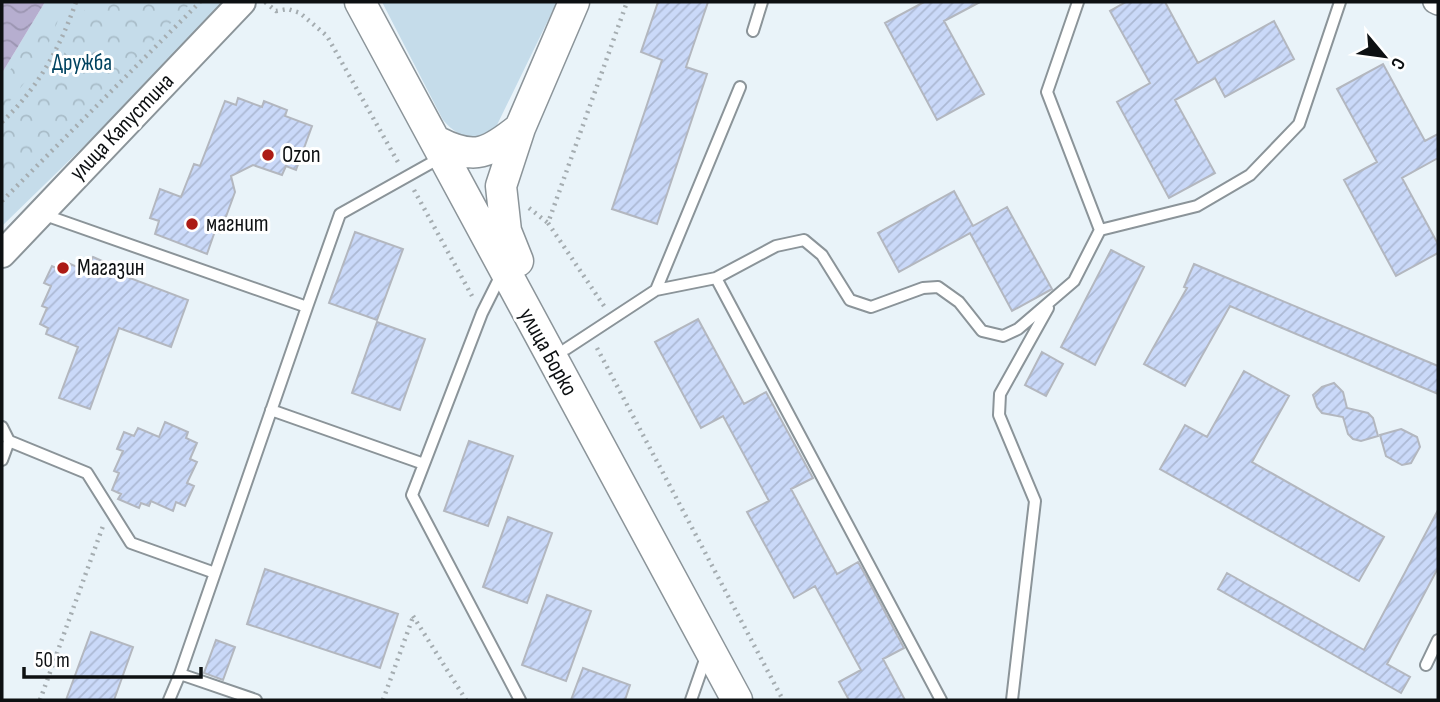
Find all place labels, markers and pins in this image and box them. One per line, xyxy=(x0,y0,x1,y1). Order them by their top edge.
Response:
place label: Ozon xyxy=(282,141,321,169)
marker: Ozon xyxy=(260,147,276,163)
place label: магнит xyxy=(206,210,269,238)
marker: магнит xyxy=(184,216,200,232)
place label: Магазин xyxy=(77,254,144,282)
marker: Магазин xyxy=(55,260,71,276)

